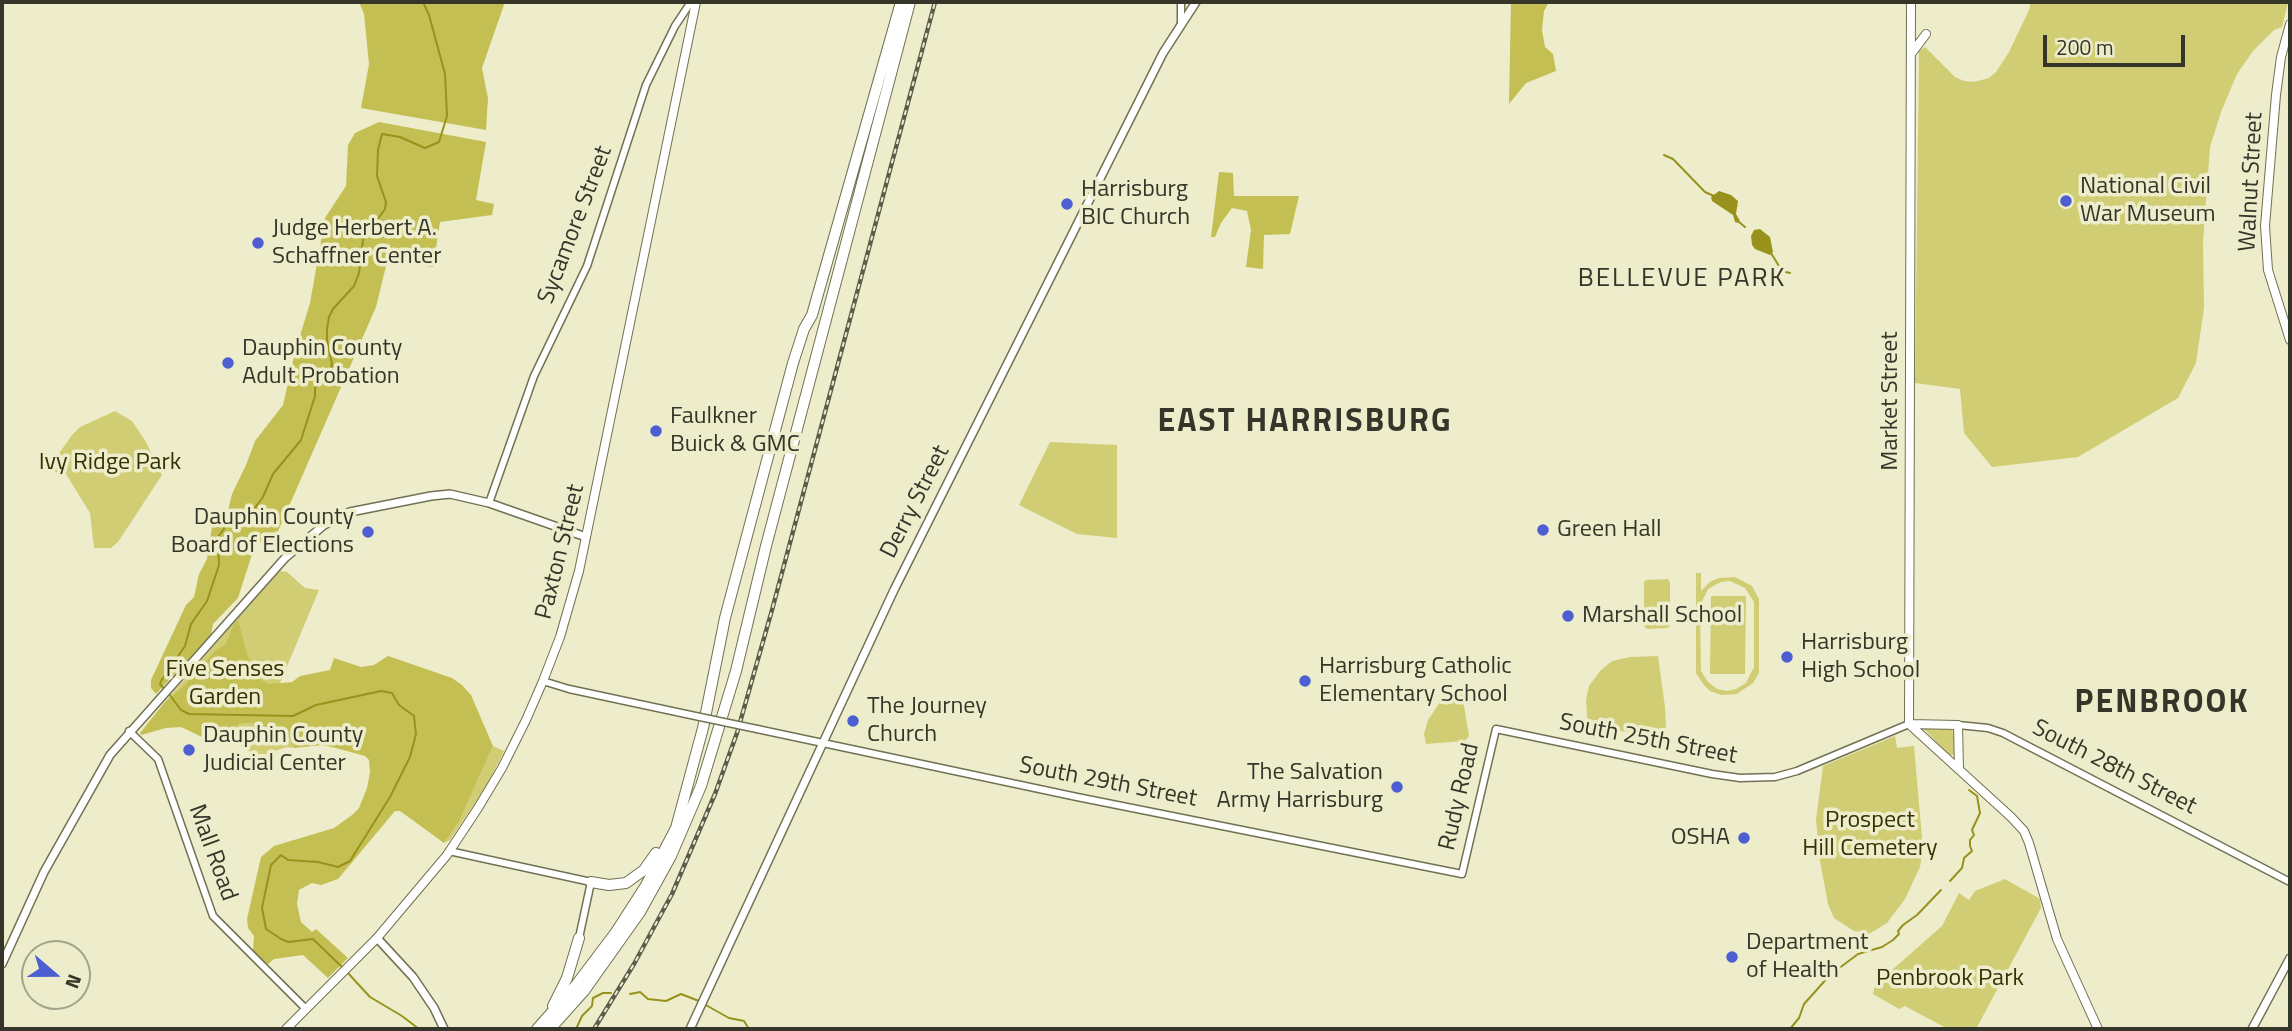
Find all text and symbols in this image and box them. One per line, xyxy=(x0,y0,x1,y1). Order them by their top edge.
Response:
scale bar xyxy=(2047,21,2189,65)
text: 200 m xyxy=(2056,31,2113,63)
street label: Walnut Street xyxy=(2234,112,2270,252)
street label: Sycamore Street xyxy=(533,142,619,308)
place label: National Civil War Museum xyxy=(2080,173,2216,229)
place label: Harrisburg BIC Church xyxy=(1081,176,1190,232)
marker: National Civil War Museum xyxy=(2058,193,2074,209)
marker: Harrisburg BIC Church xyxy=(1059,196,1075,212)
place label: Judge Herbert A. Schaffner Center xyxy=(272,215,441,271)
marker: Judge Herbert A. Schaffner Center xyxy=(250,235,266,251)
district label: BELLEVUE PARK xyxy=(1579,264,1785,296)
street label: Market Street xyxy=(1877,331,1905,471)
place label: Dauphin County Adult Probation xyxy=(242,335,402,391)
marker: Dauphin County Adult Probation xyxy=(220,355,236,371)
place label: Faulkner Buick & GMC xyxy=(670,403,800,459)
district label: EAST HARRISBURG xyxy=(1159,404,1451,442)
marker: Faulkner Buick & GMC xyxy=(648,423,664,439)
street label: Derry Street xyxy=(875,441,957,563)
park label: Ivy Ridge Park xyxy=(39,449,181,477)
street label: Paxton Street xyxy=(530,482,592,622)
place label: Dauphin County Board of Elections xyxy=(171,504,354,560)
place label: Green Hall xyxy=(1557,516,1662,544)
marker: Green Hall xyxy=(1535,522,1551,538)
marker: Dauphin County Board of Elections xyxy=(360,524,376,540)
place label: Marshall School xyxy=(1582,602,1742,630)
marker: Marshall School xyxy=(1560,608,1576,624)
place label: Harrisburg High School xyxy=(1801,629,1920,685)
marker: Harrisburg High School xyxy=(1779,649,1795,665)
place label: Harrisburg Catholic Elementary School xyxy=(1319,653,1512,709)
park label: Five Senses Garden xyxy=(165,656,285,712)
marker: Harrisburg Catholic Elementary School xyxy=(1297,673,1313,689)
district label: PENBROOK xyxy=(2076,685,2248,723)
place label: The Journey Church xyxy=(867,693,987,749)
street label: South 25th Street xyxy=(1557,709,1739,771)
marker: The Journey Church xyxy=(845,713,861,729)
street label: South 28th Street xyxy=(2027,714,2201,822)
place label: Dauphin County Judicial Center xyxy=(203,722,363,778)
street label: Rudy Road xyxy=(1434,741,1486,853)
marker: Dauphin County Judicial Center xyxy=(181,742,197,758)
street label: South 29th Street xyxy=(1017,752,1199,814)
place label: The Salvation Army Harrisburg xyxy=(1217,759,1383,815)
marker: The Salvation Army Harrisburg xyxy=(1389,779,1405,795)
street label: Mall Road xyxy=(181,801,243,905)
park label: Prospect Hill Cemetery xyxy=(1802,807,1938,863)
place label: OSHA xyxy=(1671,824,1730,852)
marker: OSHA xyxy=(1736,830,1752,846)
place label: Department of Health xyxy=(1746,929,1868,985)
north arrow xyxy=(21,940,91,1010)
marker: Department of Health xyxy=(1724,949,1740,965)
park label: Penbrook Park xyxy=(1876,965,2024,993)
text: N xyxy=(58,971,90,993)

